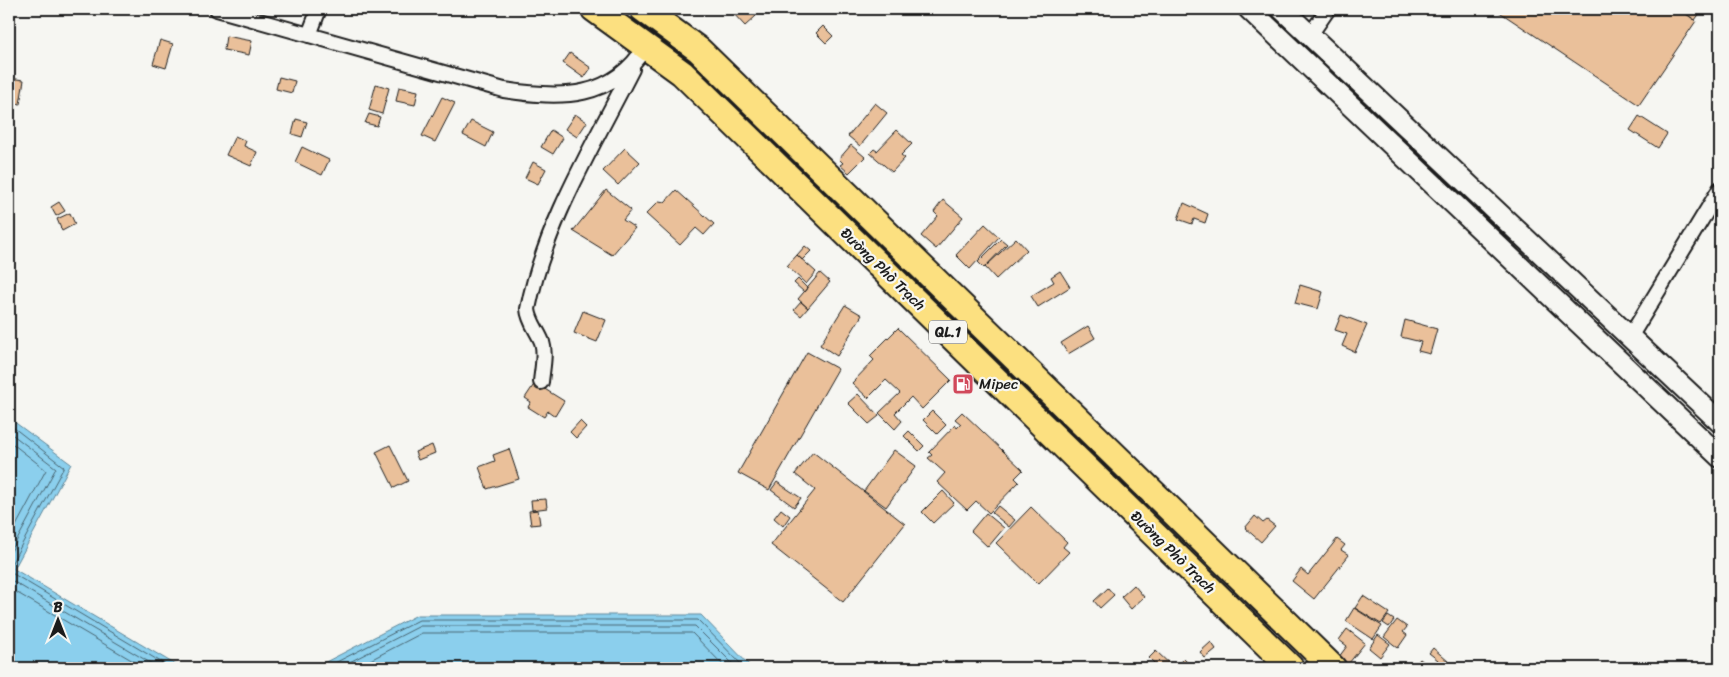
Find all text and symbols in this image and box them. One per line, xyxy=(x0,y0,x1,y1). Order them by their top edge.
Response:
street label: Đường Phò Trạch xyxy=(834,221,932,317)
road number: QL.1 xyxy=(929,321,967,344)
place label: Mipec xyxy=(979,371,1019,397)
fuel station icon: Mipec xyxy=(951,372,975,396)
street label: Đường Phò Trạch xyxy=(1124,504,1222,600)
north arrow xyxy=(32,594,82,644)
text: B xyxy=(54,595,63,620)

